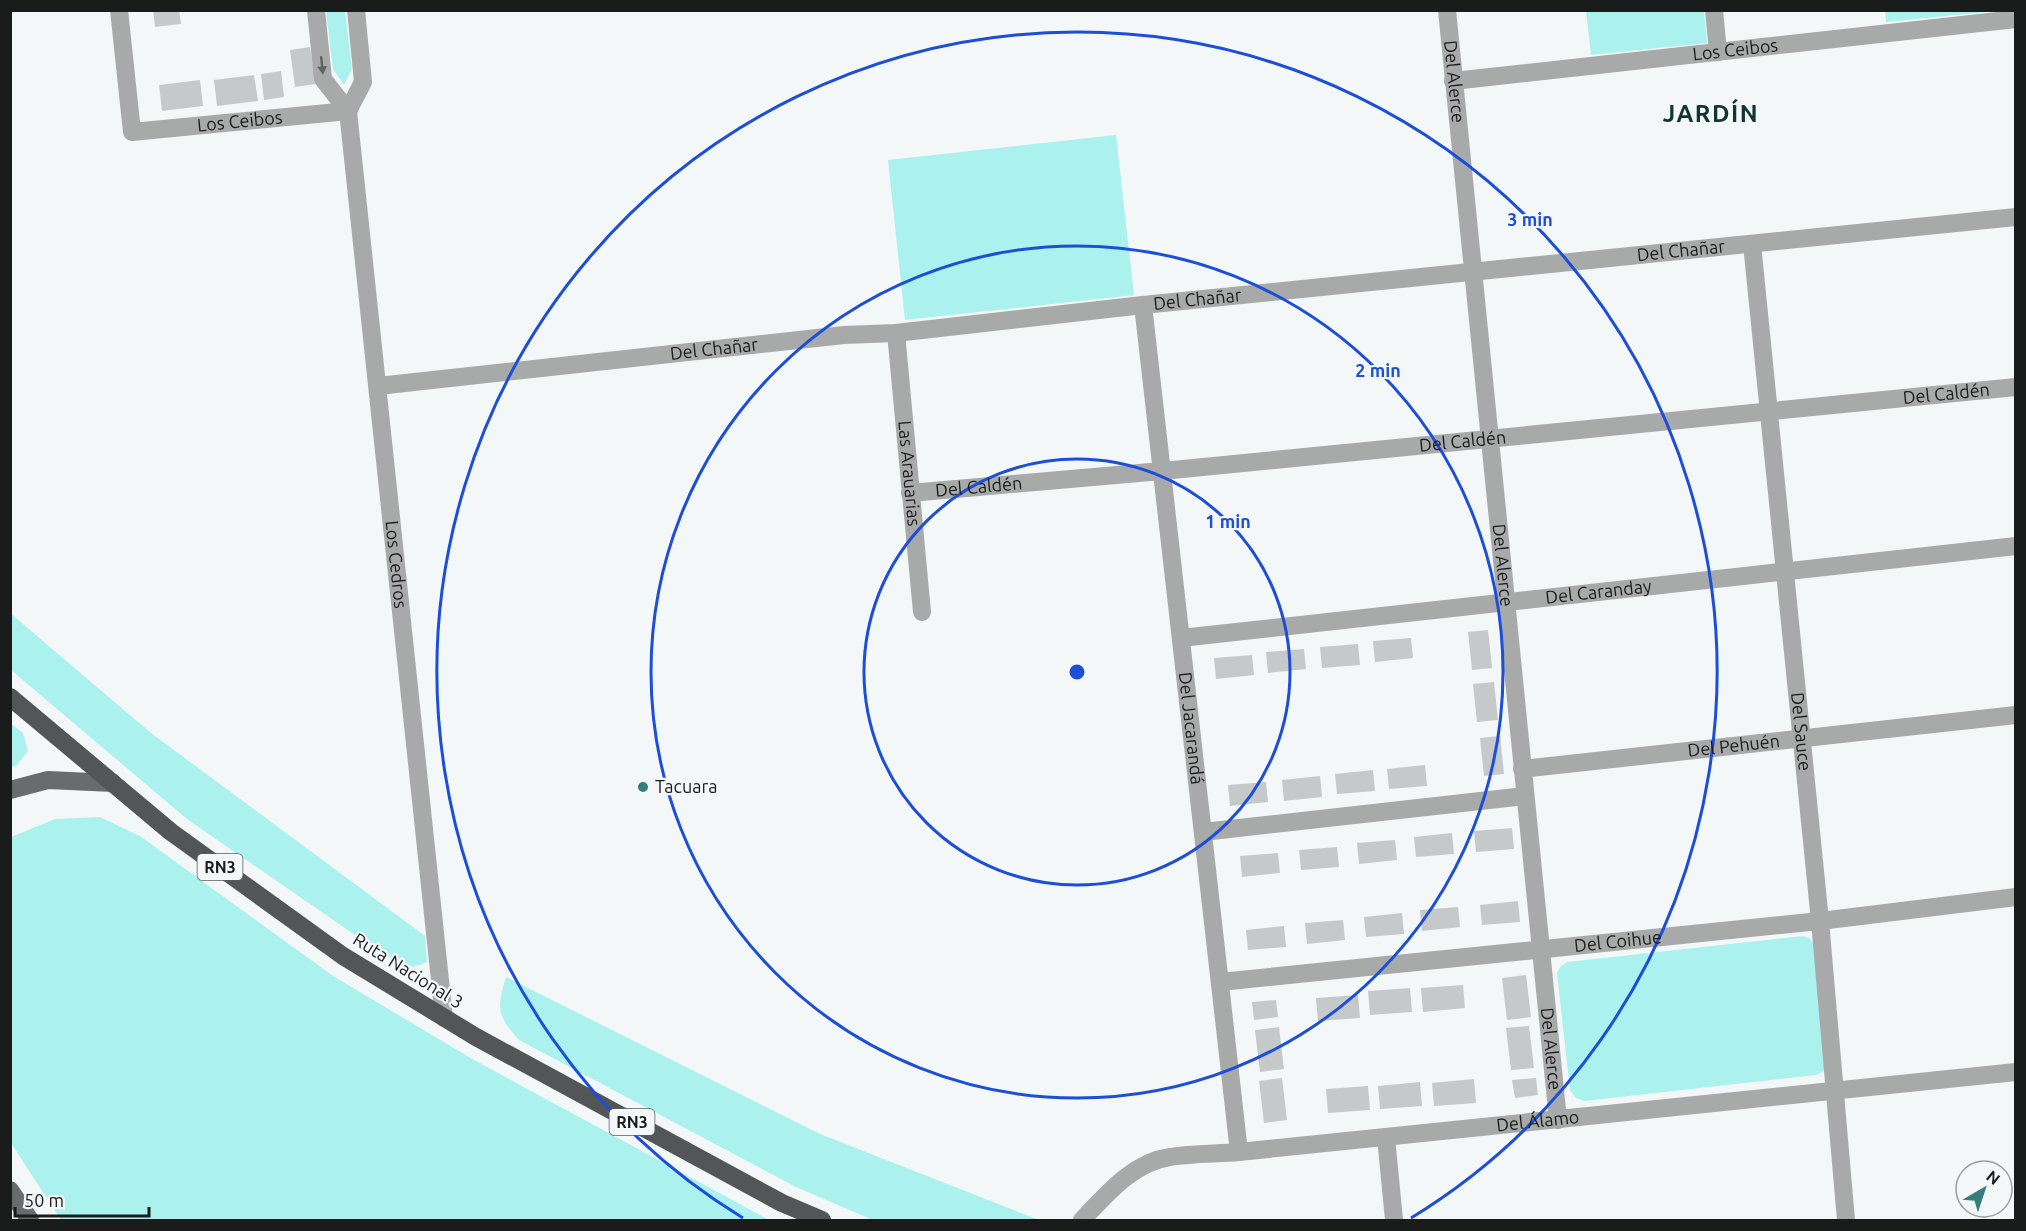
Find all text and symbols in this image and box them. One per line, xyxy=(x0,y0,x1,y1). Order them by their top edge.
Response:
street label: Los Ceibos xyxy=(1691,34,1779,64)
street label: Del Alerce xyxy=(1441,39,1469,124)
one-way arrow xyxy=(317,56,327,75)
district label: JARDÍN xyxy=(1663,98,1759,127)
street label: Los Ceibos xyxy=(196,106,284,135)
text: 3 min xyxy=(1507,209,1553,229)
street label: Del Chañar xyxy=(1636,235,1726,264)
street label: Del Chañar xyxy=(1152,284,1242,313)
street label: Del Chañar xyxy=(669,333,759,363)
text: 2 min xyxy=(1355,360,1401,380)
street label: Del Caldén xyxy=(1902,379,1991,407)
street label: Las Arauarias xyxy=(895,420,925,527)
street label: Del Caldén xyxy=(1418,426,1507,455)
street label: Del Caldén xyxy=(934,472,1023,500)
text: 1 min xyxy=(1205,511,1251,531)
street label: Los Cedros xyxy=(382,519,412,610)
street label: Del Alerce xyxy=(1489,523,1518,607)
street label: Del Caranday xyxy=(1544,575,1653,607)
centre of rings xyxy=(1067,662,1087,682)
street label: Del Jacarandá xyxy=(1176,671,1208,786)
street label: Del Sauce xyxy=(1788,691,1816,772)
street label: Del Pehuén xyxy=(1687,730,1781,760)
place label: Tacuara xyxy=(655,776,718,796)
marker: Tacuara xyxy=(636,780,650,794)
road number: RN3 xyxy=(198,854,242,880)
street label: Del Coihue xyxy=(1573,926,1663,955)
street label: Ruta Nacional 3 xyxy=(350,928,467,1012)
street label: Del Alerce xyxy=(1538,1006,1566,1091)
street label: Del Álamo xyxy=(1495,1106,1580,1134)
road number: RN3 xyxy=(610,1109,654,1135)
north arrow xyxy=(1954,1159,2014,1219)
text: N xyxy=(1983,1167,2004,1188)
scale bar xyxy=(15,1180,148,1218)
text: 50 m xyxy=(24,1190,64,1210)

